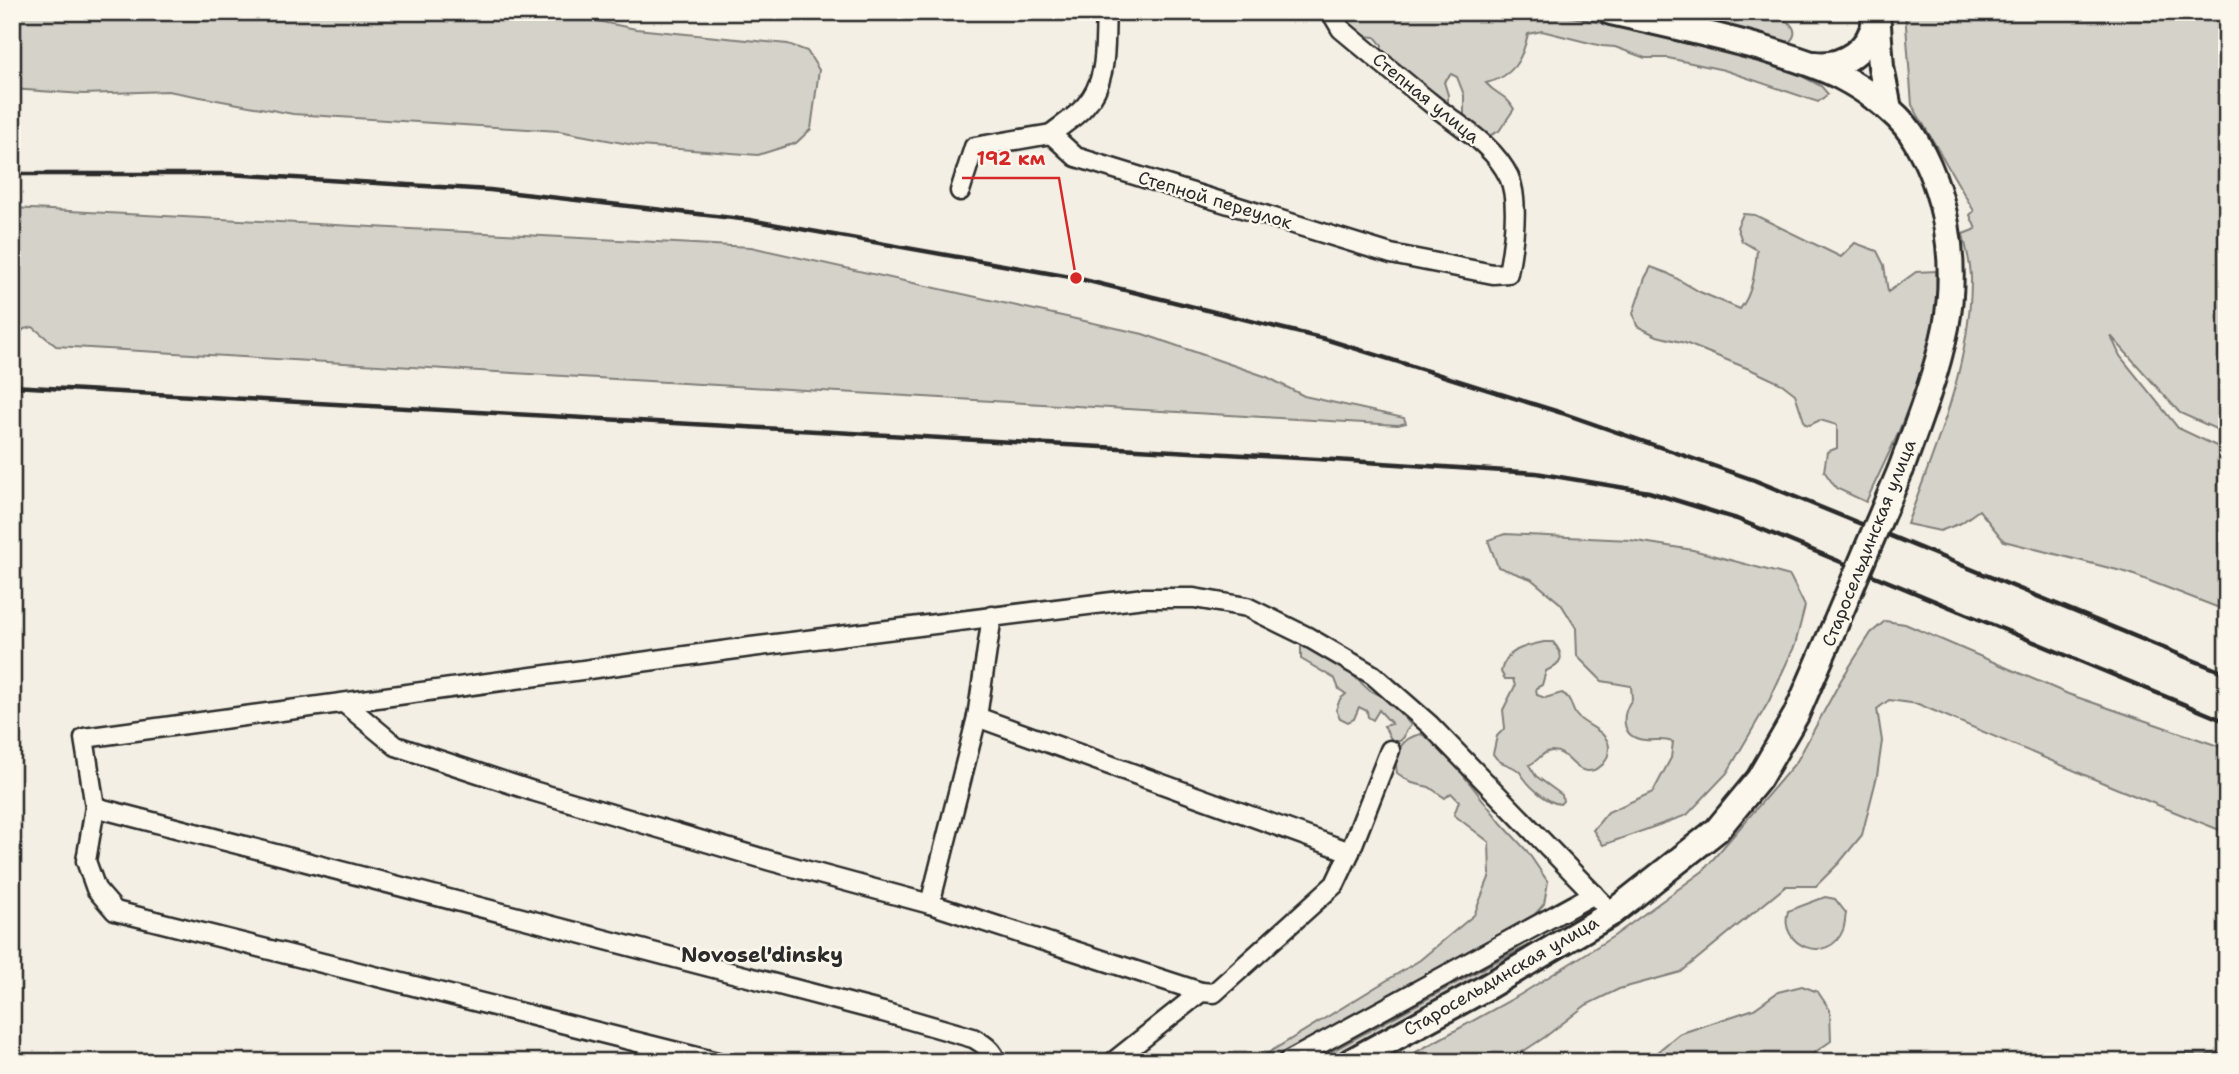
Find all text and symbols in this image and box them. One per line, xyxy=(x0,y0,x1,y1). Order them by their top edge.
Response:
street label: Степная улица xyxy=(1367,47,1485,149)
callout: 192 км xyxy=(962,138,1059,178)
text: 192 км xyxy=(977,146,1046,171)
street label: Степной переулок xyxy=(1135,165,1295,235)
street label: Старосельдинская улица xyxy=(1816,436,1922,650)
street label: Старосельдинская улица xyxy=(1399,910,1603,1042)
district label: Novosel'dinsky xyxy=(681,941,843,969)

